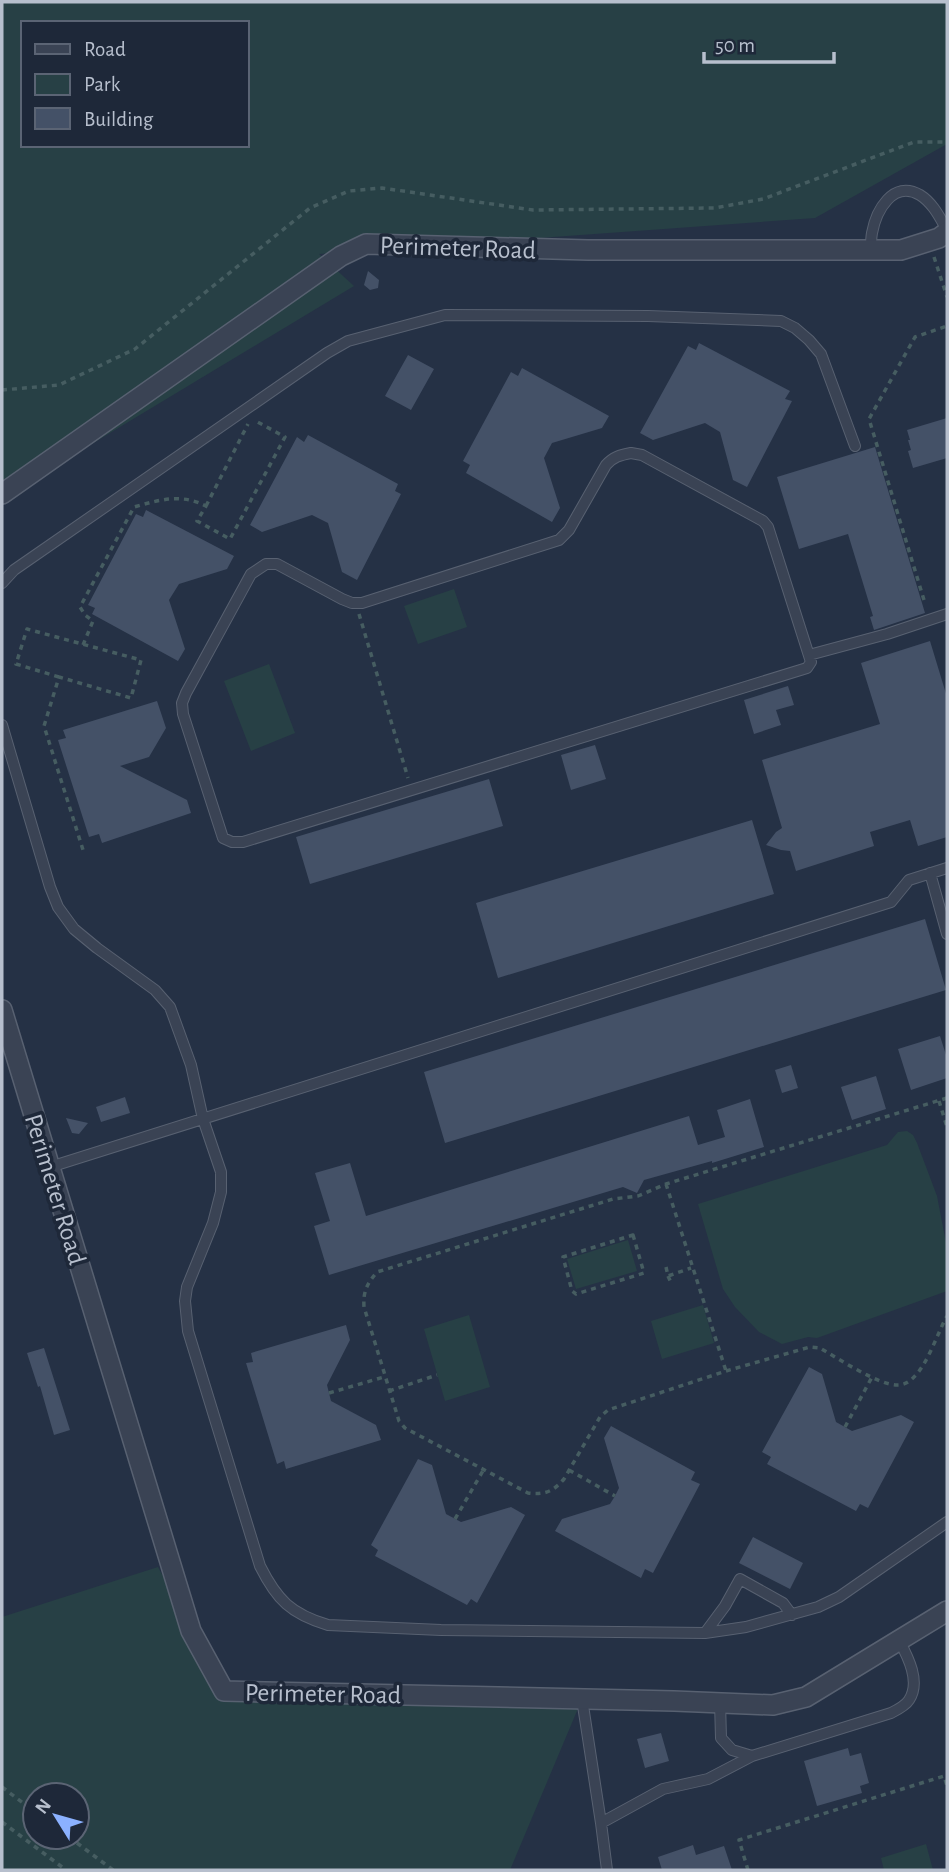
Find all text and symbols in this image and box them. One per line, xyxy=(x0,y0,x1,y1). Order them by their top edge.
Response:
legend xyxy=(21,21,248,147)
scale bar xyxy=(704,21,834,65)
text: 50 m xyxy=(715,35,755,56)
text: Road xyxy=(84,39,126,60)
text: Park xyxy=(84,74,121,95)
text: Building xyxy=(84,109,154,130)
street label: Perimeter Road xyxy=(379,232,536,264)
street label: Perimeter Road xyxy=(20,1111,90,1268)
street label: Perimeter Road xyxy=(245,1680,401,1708)
north arrow xyxy=(21,1781,91,1851)
text: N xyxy=(32,1796,55,1818)

